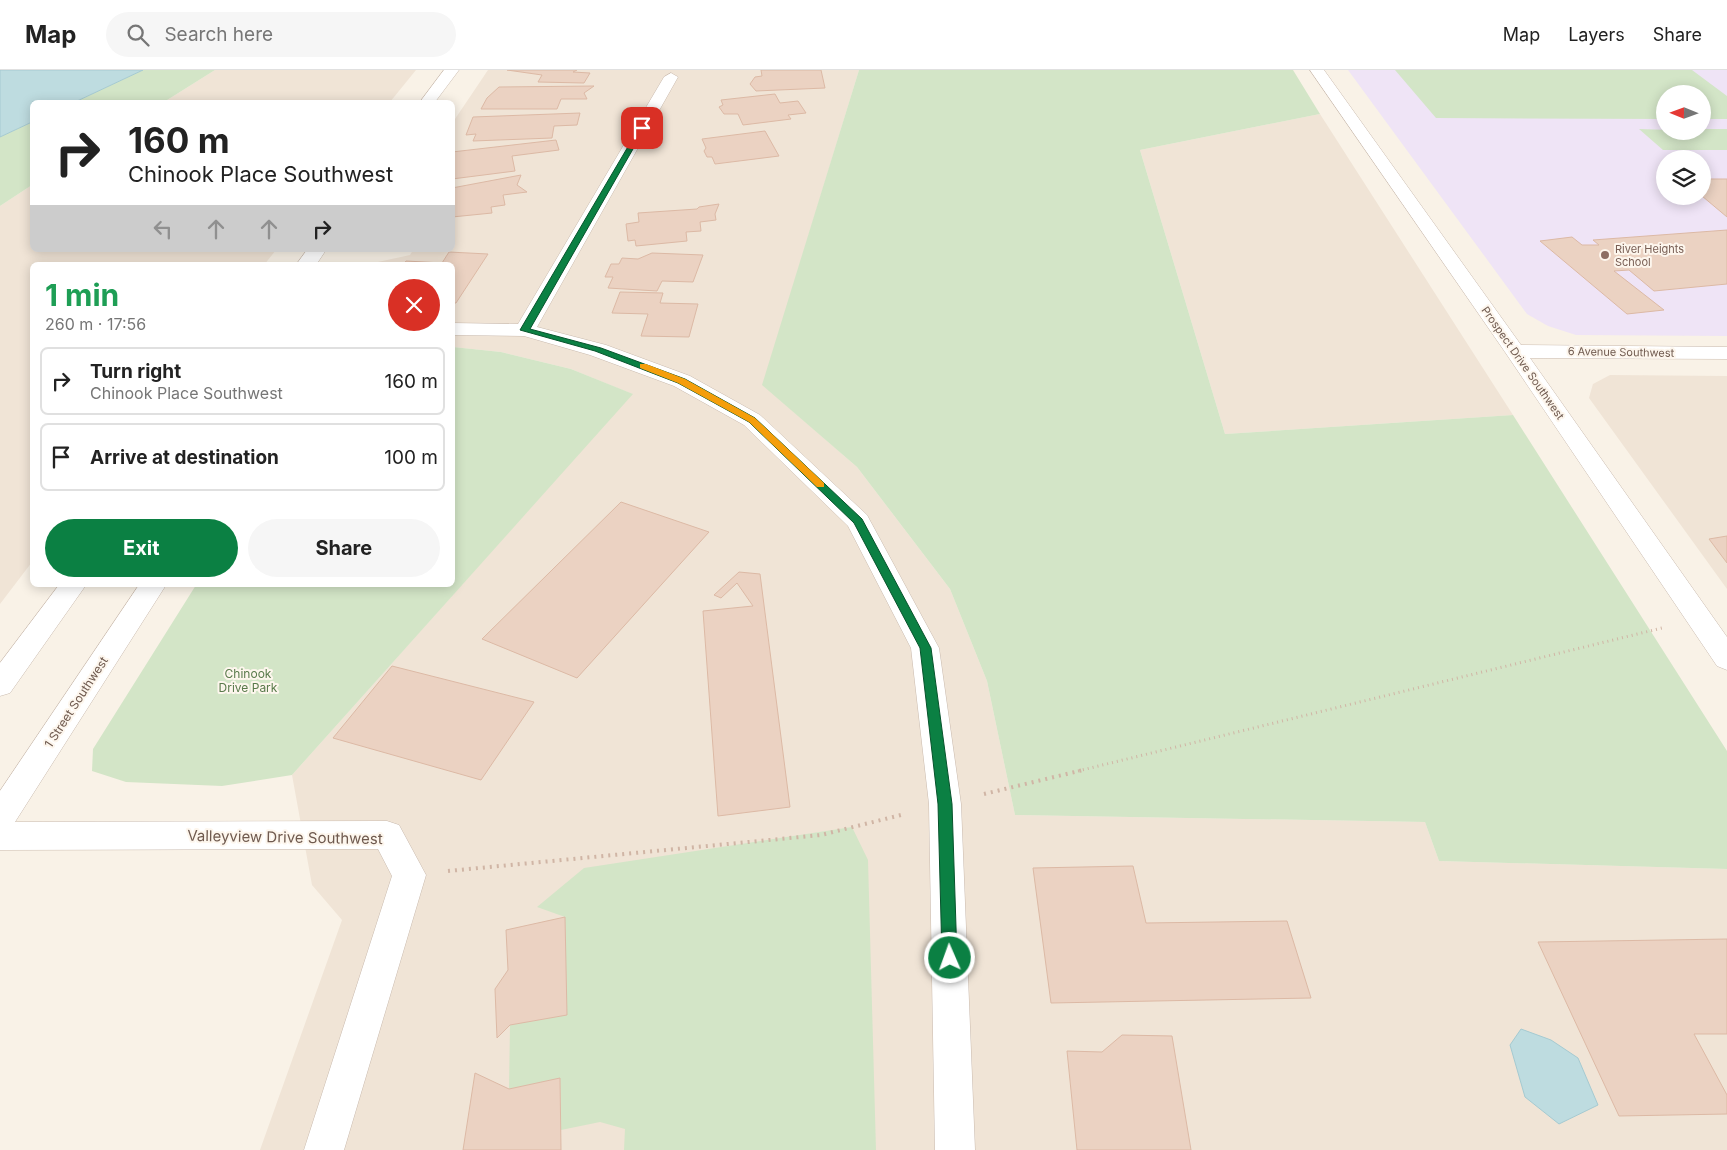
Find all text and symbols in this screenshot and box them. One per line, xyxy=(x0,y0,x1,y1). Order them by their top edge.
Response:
search box xyxy=(106,12,456,57)
text: Map xyxy=(25,20,76,49)
icon: search xyxy=(124,21,152,49)
text: Search here xyxy=(164,23,273,46)
text: Map xyxy=(1503,24,1540,45)
text: Layers xyxy=(1568,24,1625,45)
text: Share xyxy=(1653,24,1702,45)
north arrow xyxy=(1656,85,1711,140)
map controls xyxy=(1656,85,1711,205)
pin xyxy=(621,107,663,149)
icon: arrive xyxy=(628,114,656,142)
text: 160 m xyxy=(128,119,230,161)
icon: right xyxy=(45,120,110,185)
button: layers xyxy=(1656,150,1711,205)
text: Chinook Place Southwest xyxy=(128,161,393,187)
icon: left xyxy=(149,215,177,243)
icon: ahead xyxy=(202,215,230,243)
icon: ahead xyxy=(255,215,283,243)
icon: right xyxy=(308,215,336,243)
place label: River Heights School xyxy=(1615,242,1684,269)
marker: River Heights School xyxy=(1599,249,1611,261)
text: 1 min xyxy=(45,277,119,313)
button: close xyxy=(388,279,440,331)
street label: Prospect Drive Southwest xyxy=(1479,304,1568,423)
text: 260 m · 17:56 xyxy=(45,314,146,334)
street label: 6 Avenue Southwest xyxy=(1568,344,1675,360)
text: Turn right xyxy=(90,360,181,383)
icon: right xyxy=(47,367,75,395)
text: 160 m xyxy=(385,370,438,393)
text: Chinook Place Southwest xyxy=(90,383,283,403)
icon: arrive xyxy=(47,443,75,471)
text: Arrive at destination xyxy=(90,446,279,469)
text: 100 m xyxy=(384,446,438,469)
button: Exit xyxy=(45,519,238,577)
button: Share xyxy=(248,519,440,577)
street label: 1 Street Southwest xyxy=(41,654,111,750)
park label: Chinook Drive Park xyxy=(219,666,278,695)
street label: Valleyview Drive Southwest xyxy=(187,826,383,848)
position arrow xyxy=(923,931,975,983)

